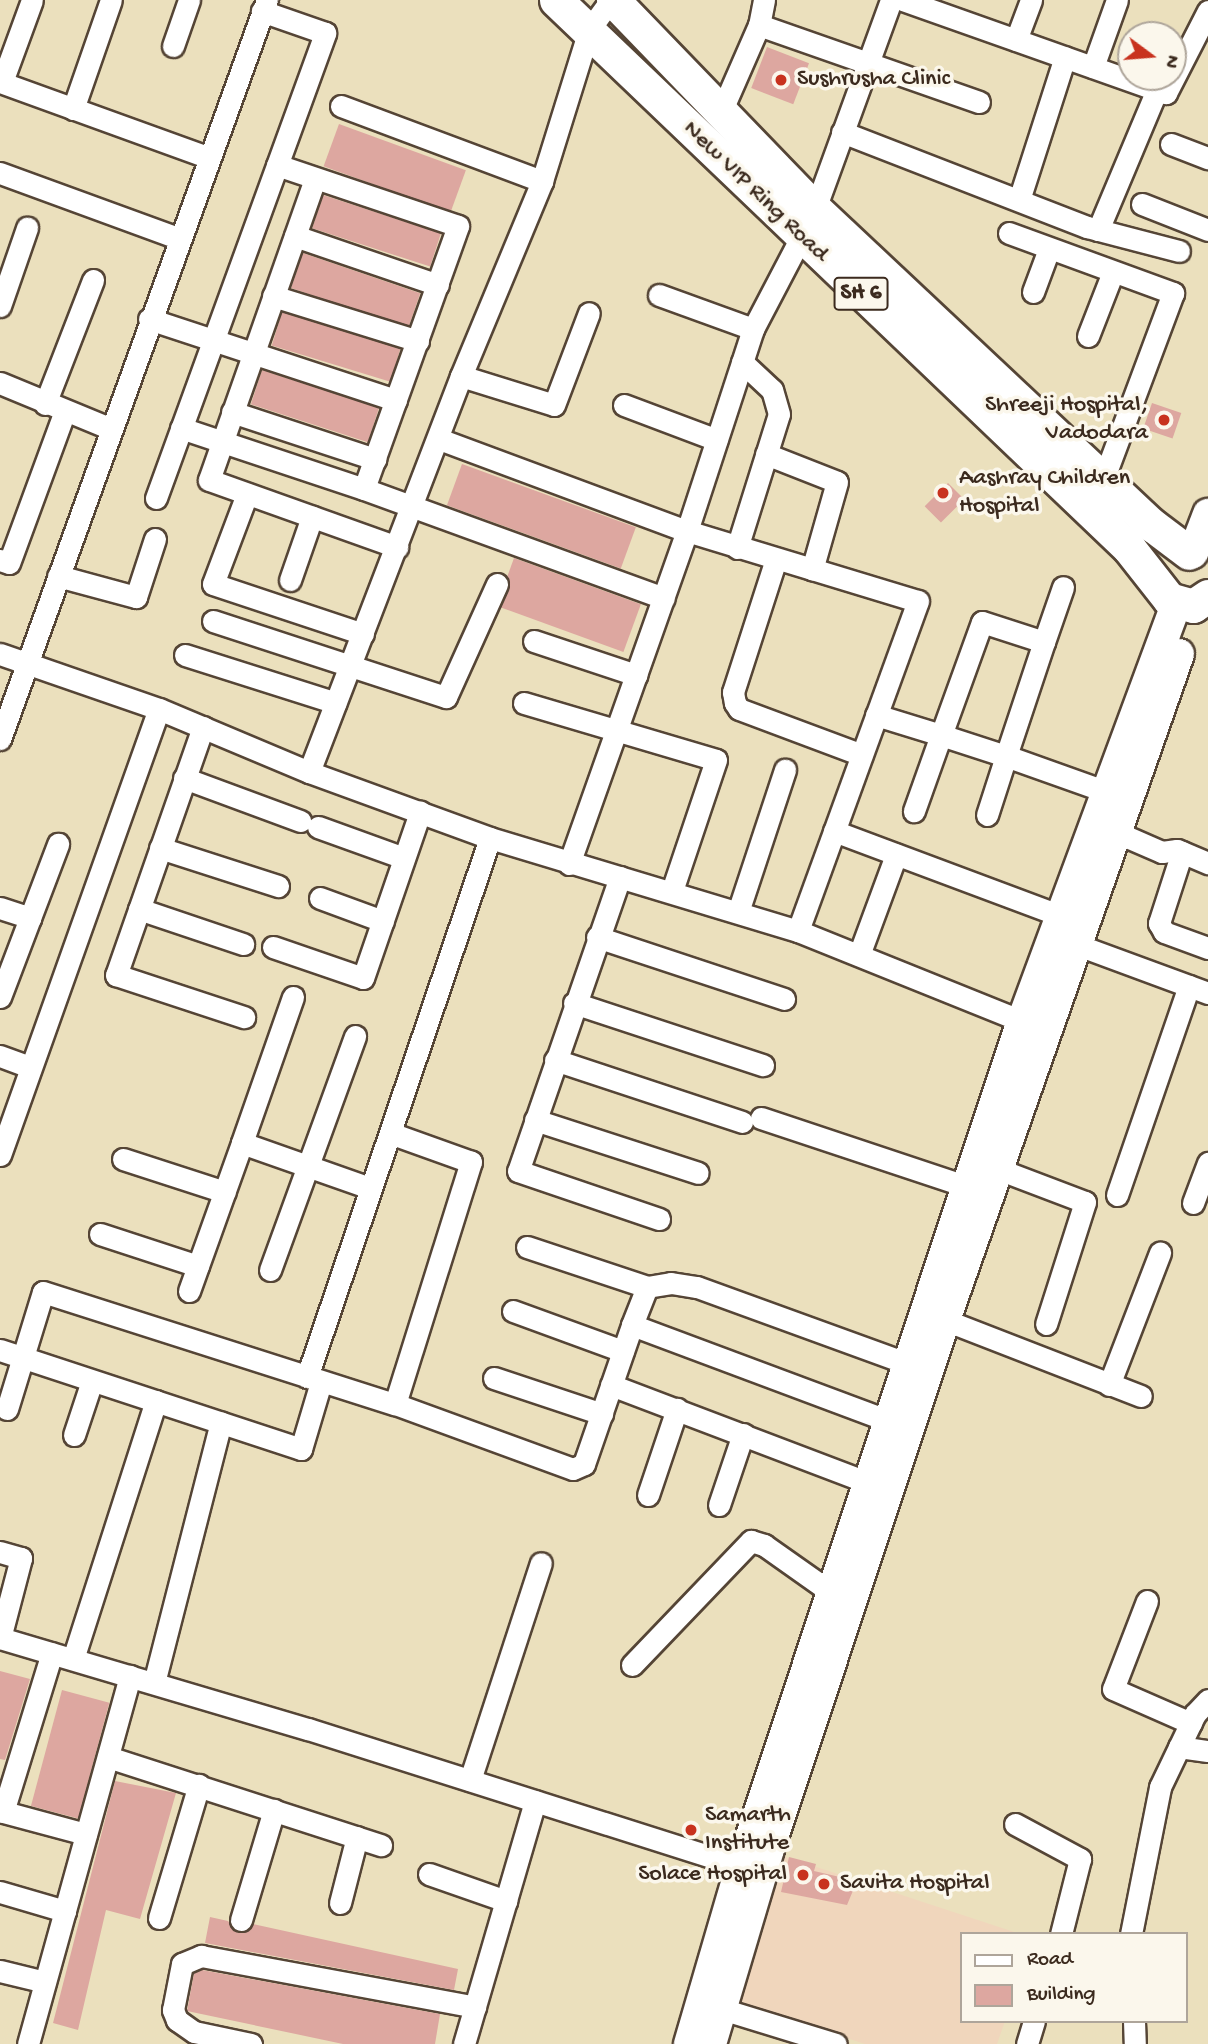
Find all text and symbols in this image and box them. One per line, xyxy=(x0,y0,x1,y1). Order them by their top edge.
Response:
north arrow xyxy=(1117,21,1187,91)
text: N xyxy=(1158,52,1184,71)
place label: Sushrusha Clinic xyxy=(797,66,950,94)
marker: Sushrusha Clinic xyxy=(771,70,791,90)
street label: New VIP Ring Road xyxy=(676,115,834,269)
road number: SH 6 xyxy=(833,274,889,314)
place label: Shreeji Hospital, Vadodara xyxy=(985,392,1148,448)
marker: Shreeji Hospital, Vadodara xyxy=(1154,410,1174,430)
place label: Aashray Children Hospital xyxy=(959,465,1130,521)
marker: Aashray Children Hospital xyxy=(933,483,953,503)
place label: Samarth Institute xyxy=(705,1802,791,1858)
marker: Samarth Institute xyxy=(683,1822,699,1838)
place label: Solace Hospital xyxy=(638,1861,787,1889)
marker: Solace Hospital xyxy=(793,1865,813,1885)
place label: Savita Hospital xyxy=(840,1870,989,1898)
marker: Savita Hospital xyxy=(814,1874,834,1894)
legend xyxy=(960,1932,1187,2023)
text: Road xyxy=(1027,1948,1073,1973)
text: Building xyxy=(1027,1983,1096,2008)

